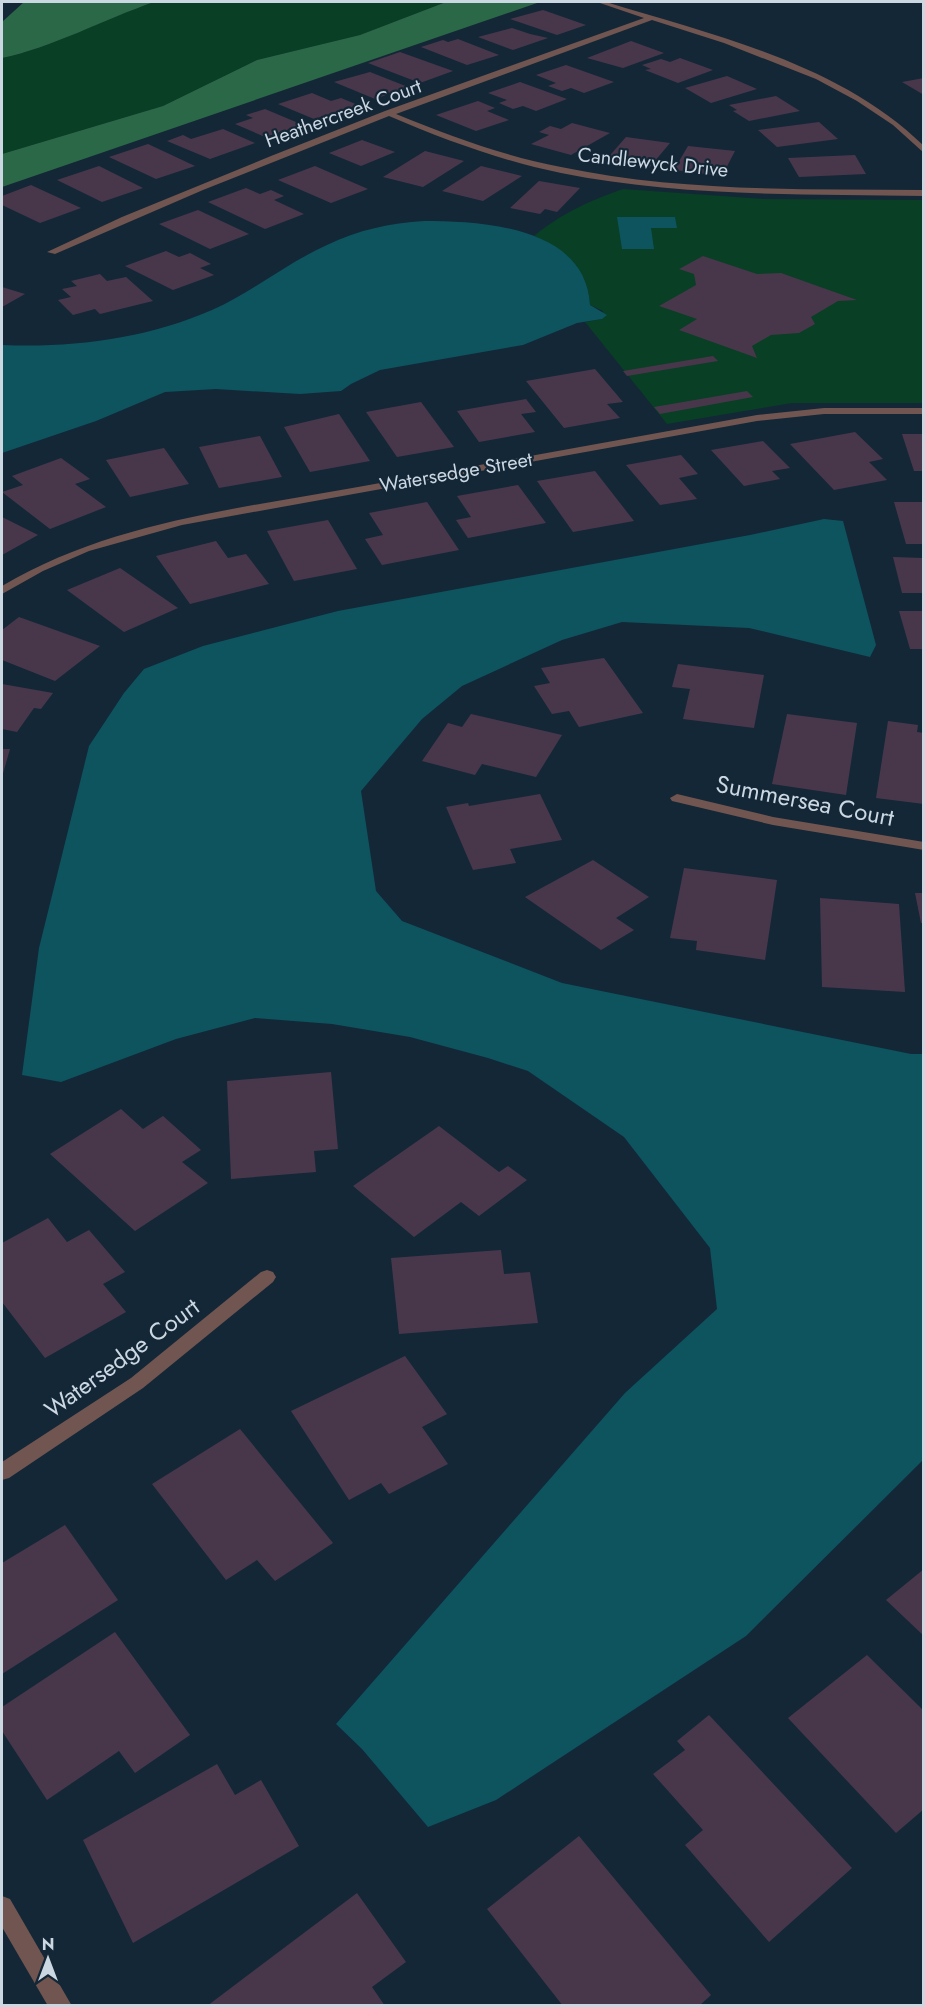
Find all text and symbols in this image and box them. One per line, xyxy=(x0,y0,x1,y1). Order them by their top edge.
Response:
street label: Heathercreek Court xyxy=(261,72,426,155)
street label: Candlewyck Drive xyxy=(576,140,730,185)
street label: Watersedge Street xyxy=(377,445,535,500)
street label: Summersea Court xyxy=(713,766,897,835)
street label: Watersedge Court xyxy=(37,1289,207,1426)
north arrow xyxy=(18,1929,78,1989)
text: N xyxy=(42,1933,54,1956)

